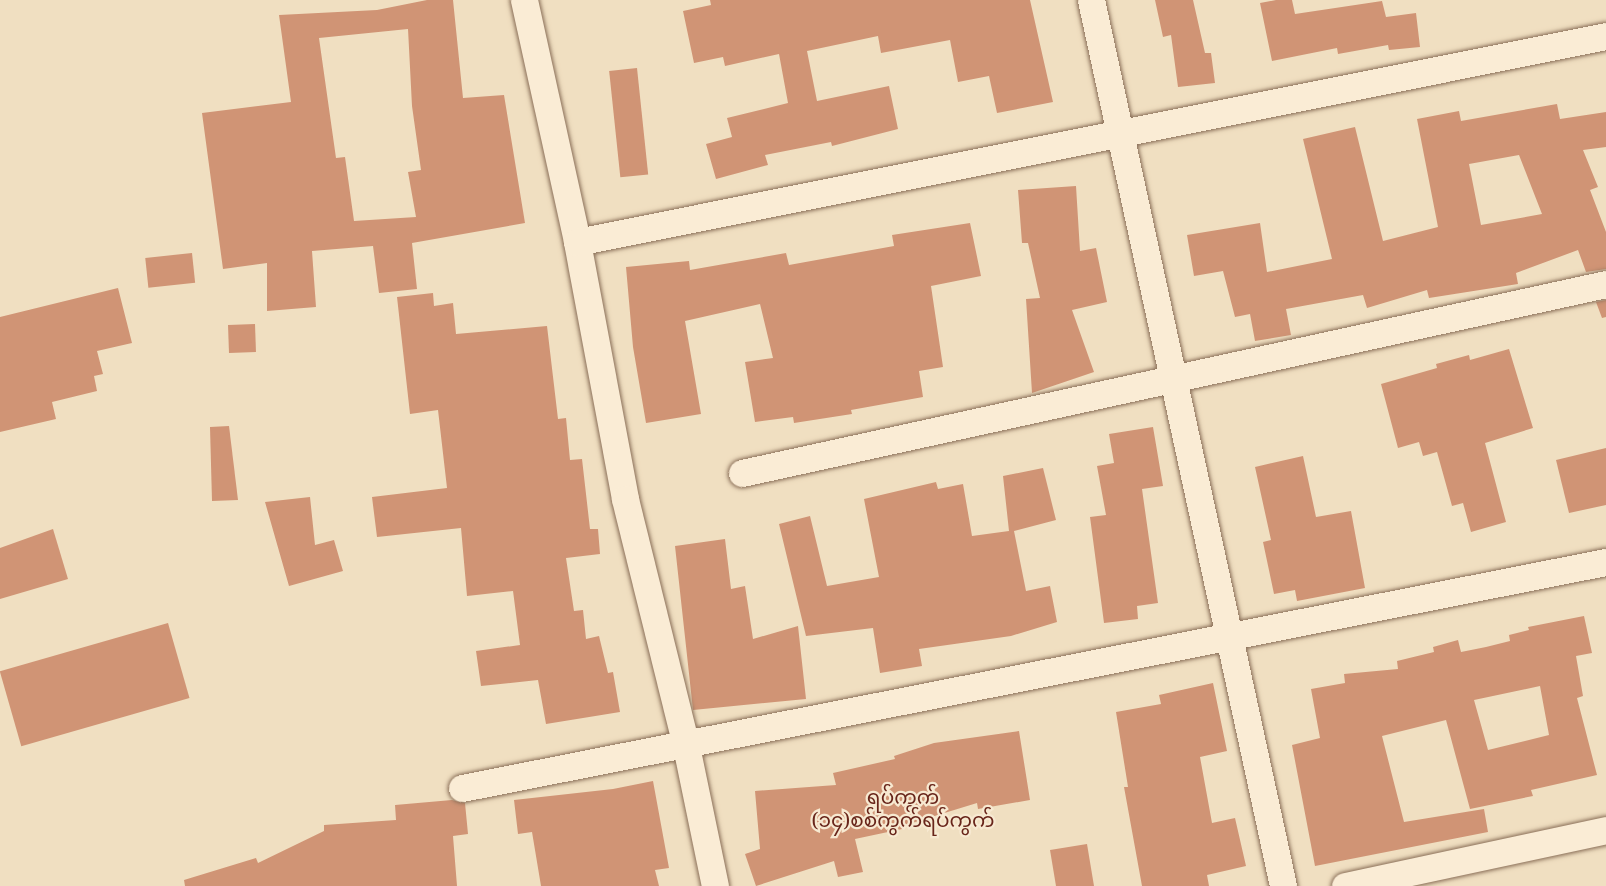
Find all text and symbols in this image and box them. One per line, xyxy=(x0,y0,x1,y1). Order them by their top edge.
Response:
district label: ရပ်ကွက် (၁၄)စစ်ကွက်ရပ်ကွက် xyxy=(812,784,994,831)

